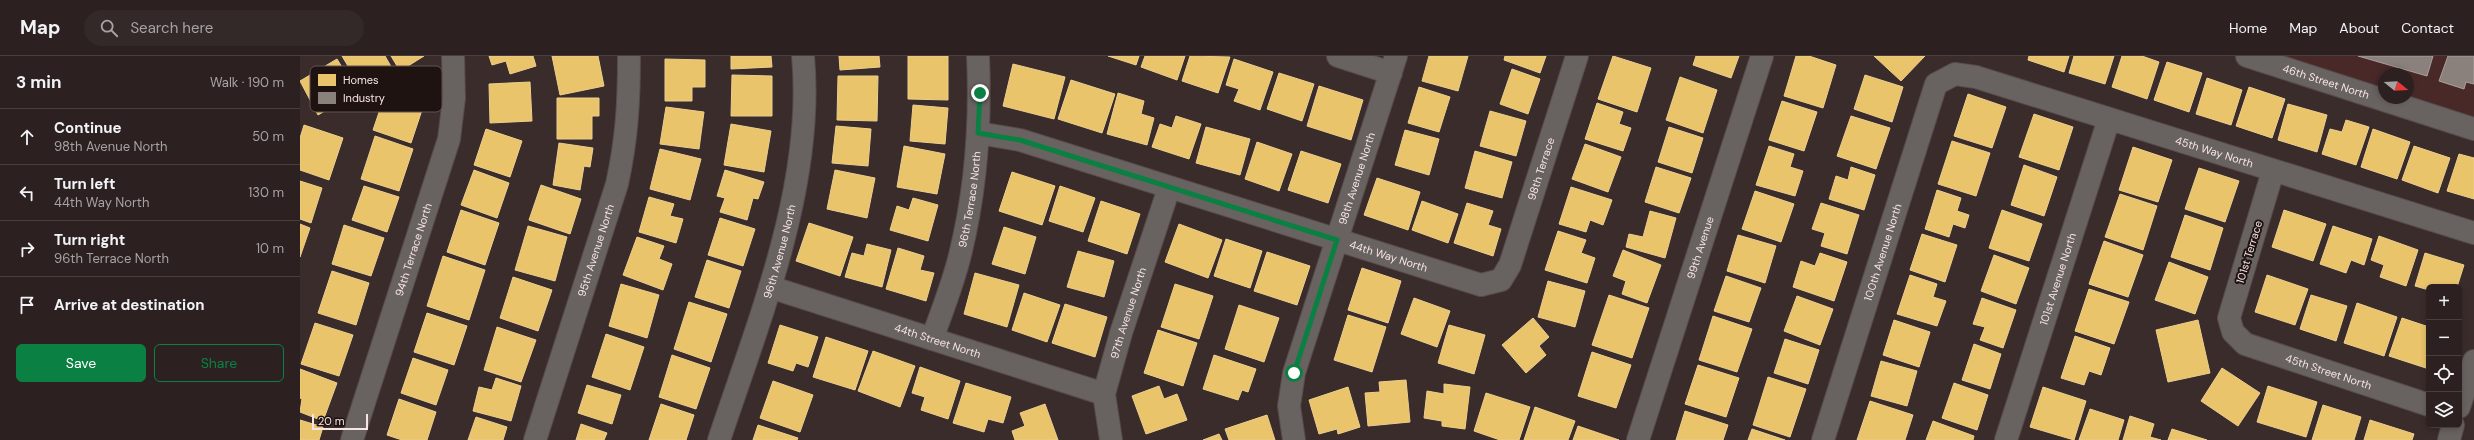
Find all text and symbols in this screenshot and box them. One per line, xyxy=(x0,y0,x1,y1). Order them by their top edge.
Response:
search box xyxy=(84,10,364,46)
text: Map xyxy=(20,15,60,40)
icon: search xyxy=(98,17,120,39)
text: Search here xyxy=(130,18,213,38)
text: Home xyxy=(2229,19,2267,37)
text: Map xyxy=(2289,19,2317,37)
text: About xyxy=(2339,19,2379,37)
text: Contact xyxy=(2401,19,2454,37)
street label: 46th Street North xyxy=(2281,61,2371,102)
legend xyxy=(310,66,442,112)
north arrow xyxy=(2378,68,2414,104)
text: 3 min xyxy=(16,71,61,93)
text: Homes xyxy=(343,73,379,87)
text: Walk · 190 m xyxy=(210,74,284,91)
route end xyxy=(971,84,989,102)
text: Industry xyxy=(343,91,385,105)
text: Continue xyxy=(54,118,122,138)
icon: ahead xyxy=(16,126,38,148)
text: 50 m xyxy=(252,128,284,145)
street label: 98th Avenue North xyxy=(1335,131,1378,227)
street label: 45th Way North xyxy=(2174,133,2255,170)
street label: 98th Terrace xyxy=(1524,136,1557,202)
text: 98th Avenue North xyxy=(54,138,168,155)
street label: 96th Terrace North xyxy=(955,151,984,249)
text: Turn left xyxy=(54,174,115,194)
icon: left xyxy=(16,182,38,204)
text: 130 m xyxy=(248,184,284,201)
text: 44th Way North xyxy=(54,194,149,211)
street label: 94th Terrace North xyxy=(392,201,435,298)
street label: 95th Avenue North xyxy=(574,202,617,299)
street label: 100th Avenue North xyxy=(1861,202,1905,303)
street label: 96th Avenue North xyxy=(760,203,799,300)
street label: 99th Avenue xyxy=(1683,215,1717,281)
street label: 101st Terrace xyxy=(2233,219,2265,285)
text: Turn right xyxy=(54,230,125,250)
street label: 101st Avenue North xyxy=(2036,231,2079,327)
street label: 44th Way North xyxy=(1348,237,1429,275)
icon: right xyxy=(16,238,38,260)
text: 10 m xyxy=(256,240,284,257)
text: 96th Terrace North xyxy=(54,250,169,267)
street label: 97th Avenue North xyxy=(1107,265,1149,360)
map controls xyxy=(2426,284,2462,428)
button: + xyxy=(2426,284,2462,320)
icon: arrive xyxy=(16,294,38,316)
text: Arrive at destination xyxy=(54,295,205,315)
street label: 44th Street North xyxy=(893,320,983,361)
button: − xyxy=(2426,320,2462,356)
button: Save xyxy=(16,344,146,382)
button: Share xyxy=(154,344,284,382)
street label: 45th Street North xyxy=(2284,351,2373,393)
button: locate xyxy=(2426,356,2462,392)
route start xyxy=(1285,364,1303,382)
button: layers xyxy=(2426,392,2462,428)
scale bar xyxy=(312,412,368,431)
text: 20 m xyxy=(318,414,344,428)

